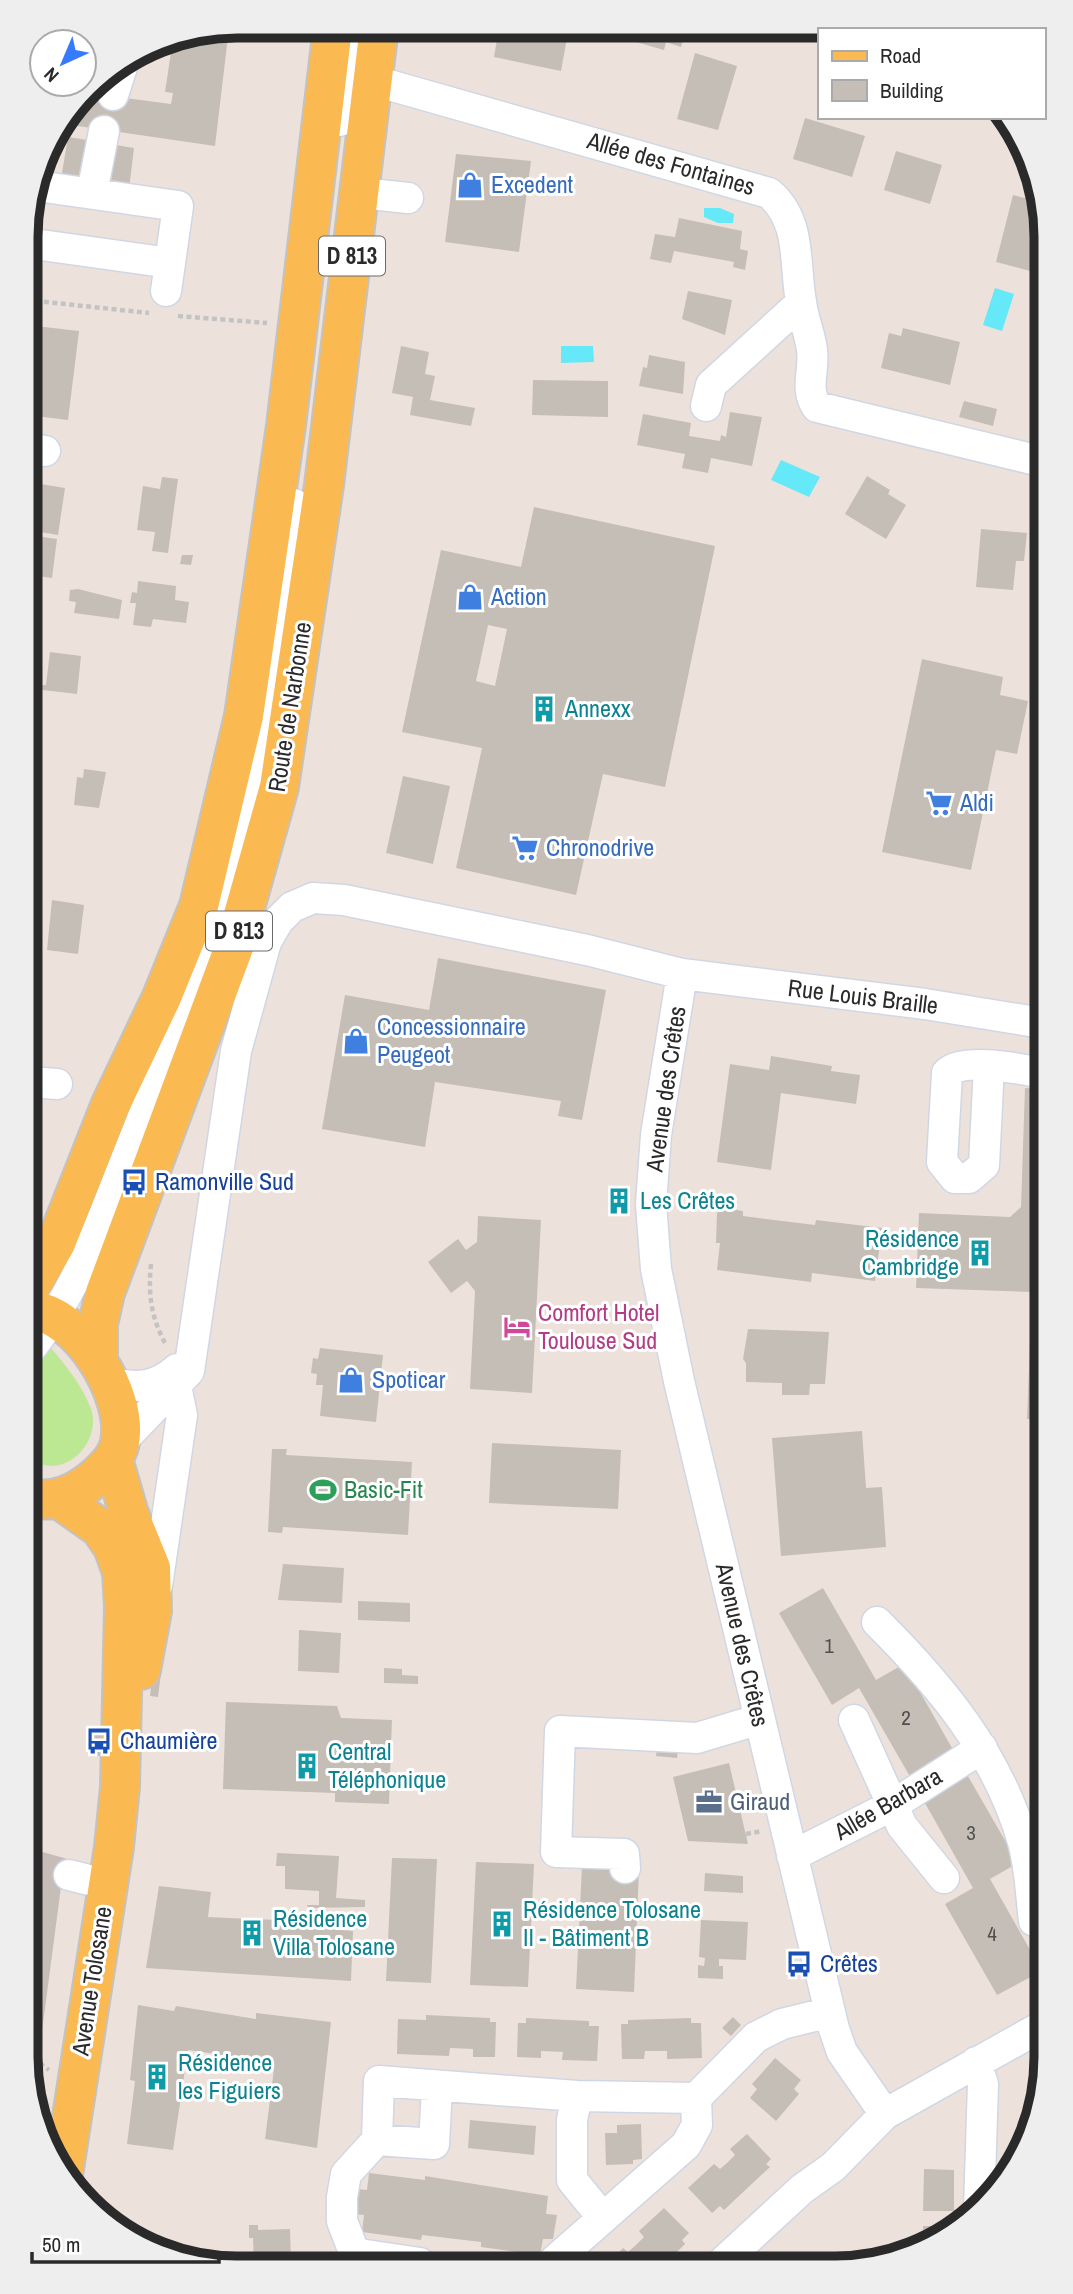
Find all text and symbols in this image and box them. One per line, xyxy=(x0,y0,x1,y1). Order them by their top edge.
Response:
north arrow xyxy=(28,28,98,98)
legend xyxy=(818,28,1045,119)
text: Road xyxy=(880,41,921,70)
text: N xyxy=(38,62,64,88)
text: Building xyxy=(880,76,944,105)
street label: Allée des Fontaines xyxy=(583,124,759,202)
place label: Excedent xyxy=(491,168,574,200)
shop icon: Excedent xyxy=(455,170,485,200)
road number: D 813 xyxy=(319,236,385,276)
place label: Action xyxy=(490,580,547,612)
shop icon: Action xyxy=(455,582,485,612)
street label: Route de Narbonne xyxy=(260,620,318,794)
place label: Annexx xyxy=(564,692,631,724)
building icon: Annexx xyxy=(529,694,559,724)
place label: Aldi xyxy=(959,786,994,818)
supermarket icon: Aldi xyxy=(924,788,954,818)
place label: Chronodrive xyxy=(546,831,654,863)
supermarket icon: Chronodrive xyxy=(510,833,540,863)
road number: D 813 xyxy=(206,912,272,950)
street label: Rue Louis Braille xyxy=(786,971,940,1021)
street label: Avenue des Crêtes xyxy=(637,1004,692,1175)
place label: Concessionnaire Peugeot xyxy=(377,1010,526,1070)
shop icon: Concessionnaire Peugeot xyxy=(341,1026,371,1056)
place label: Ramonville Sud xyxy=(155,1165,294,1197)
bus stop icon: Ramonville Sud xyxy=(119,1167,149,1197)
place label: Les Crêtes xyxy=(640,1184,735,1216)
building icon: Les Crêtes xyxy=(604,1186,634,1216)
place label: Résidence Cambridge xyxy=(862,1222,959,1282)
building icon: Résidence Cambridge xyxy=(965,1238,995,1268)
place label: Comfort Hotel Toulouse Sud xyxy=(538,1296,659,1356)
hotel icon: Comfort Hotel Toulouse Sud xyxy=(502,1312,532,1342)
place label: Spoticar xyxy=(372,1363,446,1395)
shop icon: Spoticar xyxy=(336,1365,366,1395)
place label: Basic-Fit xyxy=(344,1473,423,1505)
sports icon: Basic-Fit xyxy=(308,1475,338,1505)
street label: Avenue des Crêtes xyxy=(708,1559,777,1730)
house number: 1 xyxy=(824,1631,834,1660)
house number: 2 xyxy=(901,1703,911,1732)
place label: Chaumière xyxy=(120,1724,217,1756)
bus stop icon: Chaumière xyxy=(84,1726,114,1756)
place label: Central Téléphonique xyxy=(328,1735,446,1795)
building icon: Central Téléphonique xyxy=(292,1751,322,1781)
street label: Allée Barbara xyxy=(827,1759,947,1847)
place label: Giraud xyxy=(730,1785,790,1817)
office icon: Giraud xyxy=(694,1787,724,1817)
house number: 3 xyxy=(966,1818,976,1847)
place label: Résidence Tolosane II - Bâtiment B xyxy=(523,1893,701,1953)
place label: Résidence Villa Tolosane xyxy=(273,1902,395,1962)
street label: Avenue Tolosane xyxy=(63,1904,119,2059)
building icon: Résidence Tolosane II - Bâtiment B xyxy=(487,1909,517,1939)
building icon: Résidence Villa Tolosane xyxy=(237,1918,267,1948)
house number: 4 xyxy=(987,1919,997,1948)
place label: Crêtes xyxy=(820,1947,878,1979)
bus stop icon: Crêtes xyxy=(784,1949,814,1979)
place label: Résidence les Figuiers xyxy=(178,2046,281,2106)
building icon: Résidence les Figuiers xyxy=(142,2062,172,2092)
scale bar xyxy=(32,2220,219,2264)
text: 50 m xyxy=(42,2230,80,2259)

